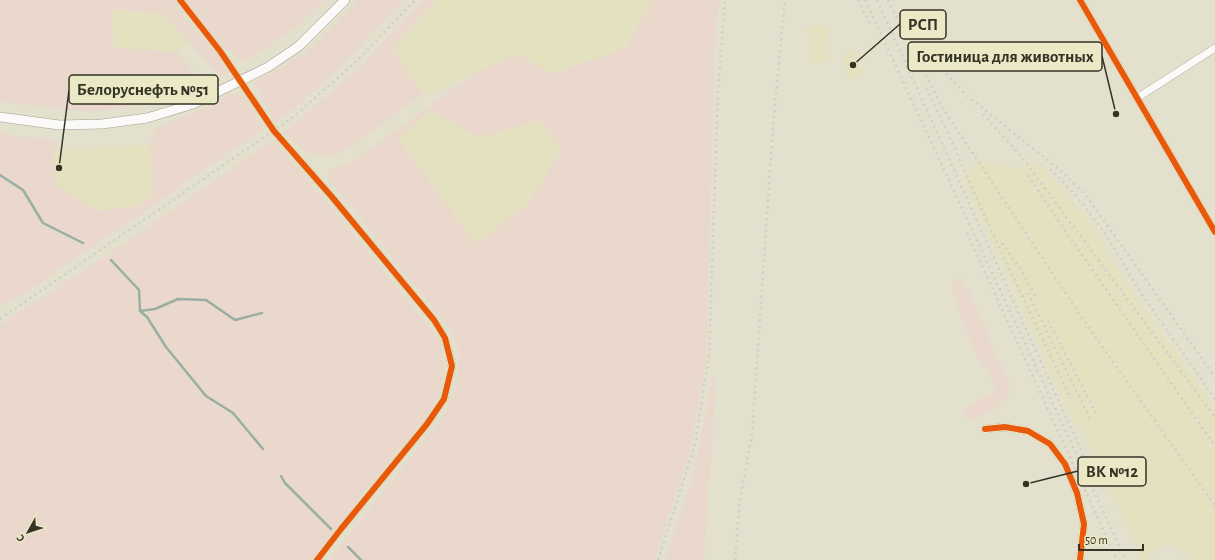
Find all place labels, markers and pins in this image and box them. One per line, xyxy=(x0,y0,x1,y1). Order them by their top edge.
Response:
callout: РСП xyxy=(900,10,946,39)
callout: Гостиница для животных xyxy=(908,42,1102,71)
callout: Белоруснефть №51 xyxy=(69,75,218,104)
callout: ВК №12 xyxy=(1078,457,1146,486)

